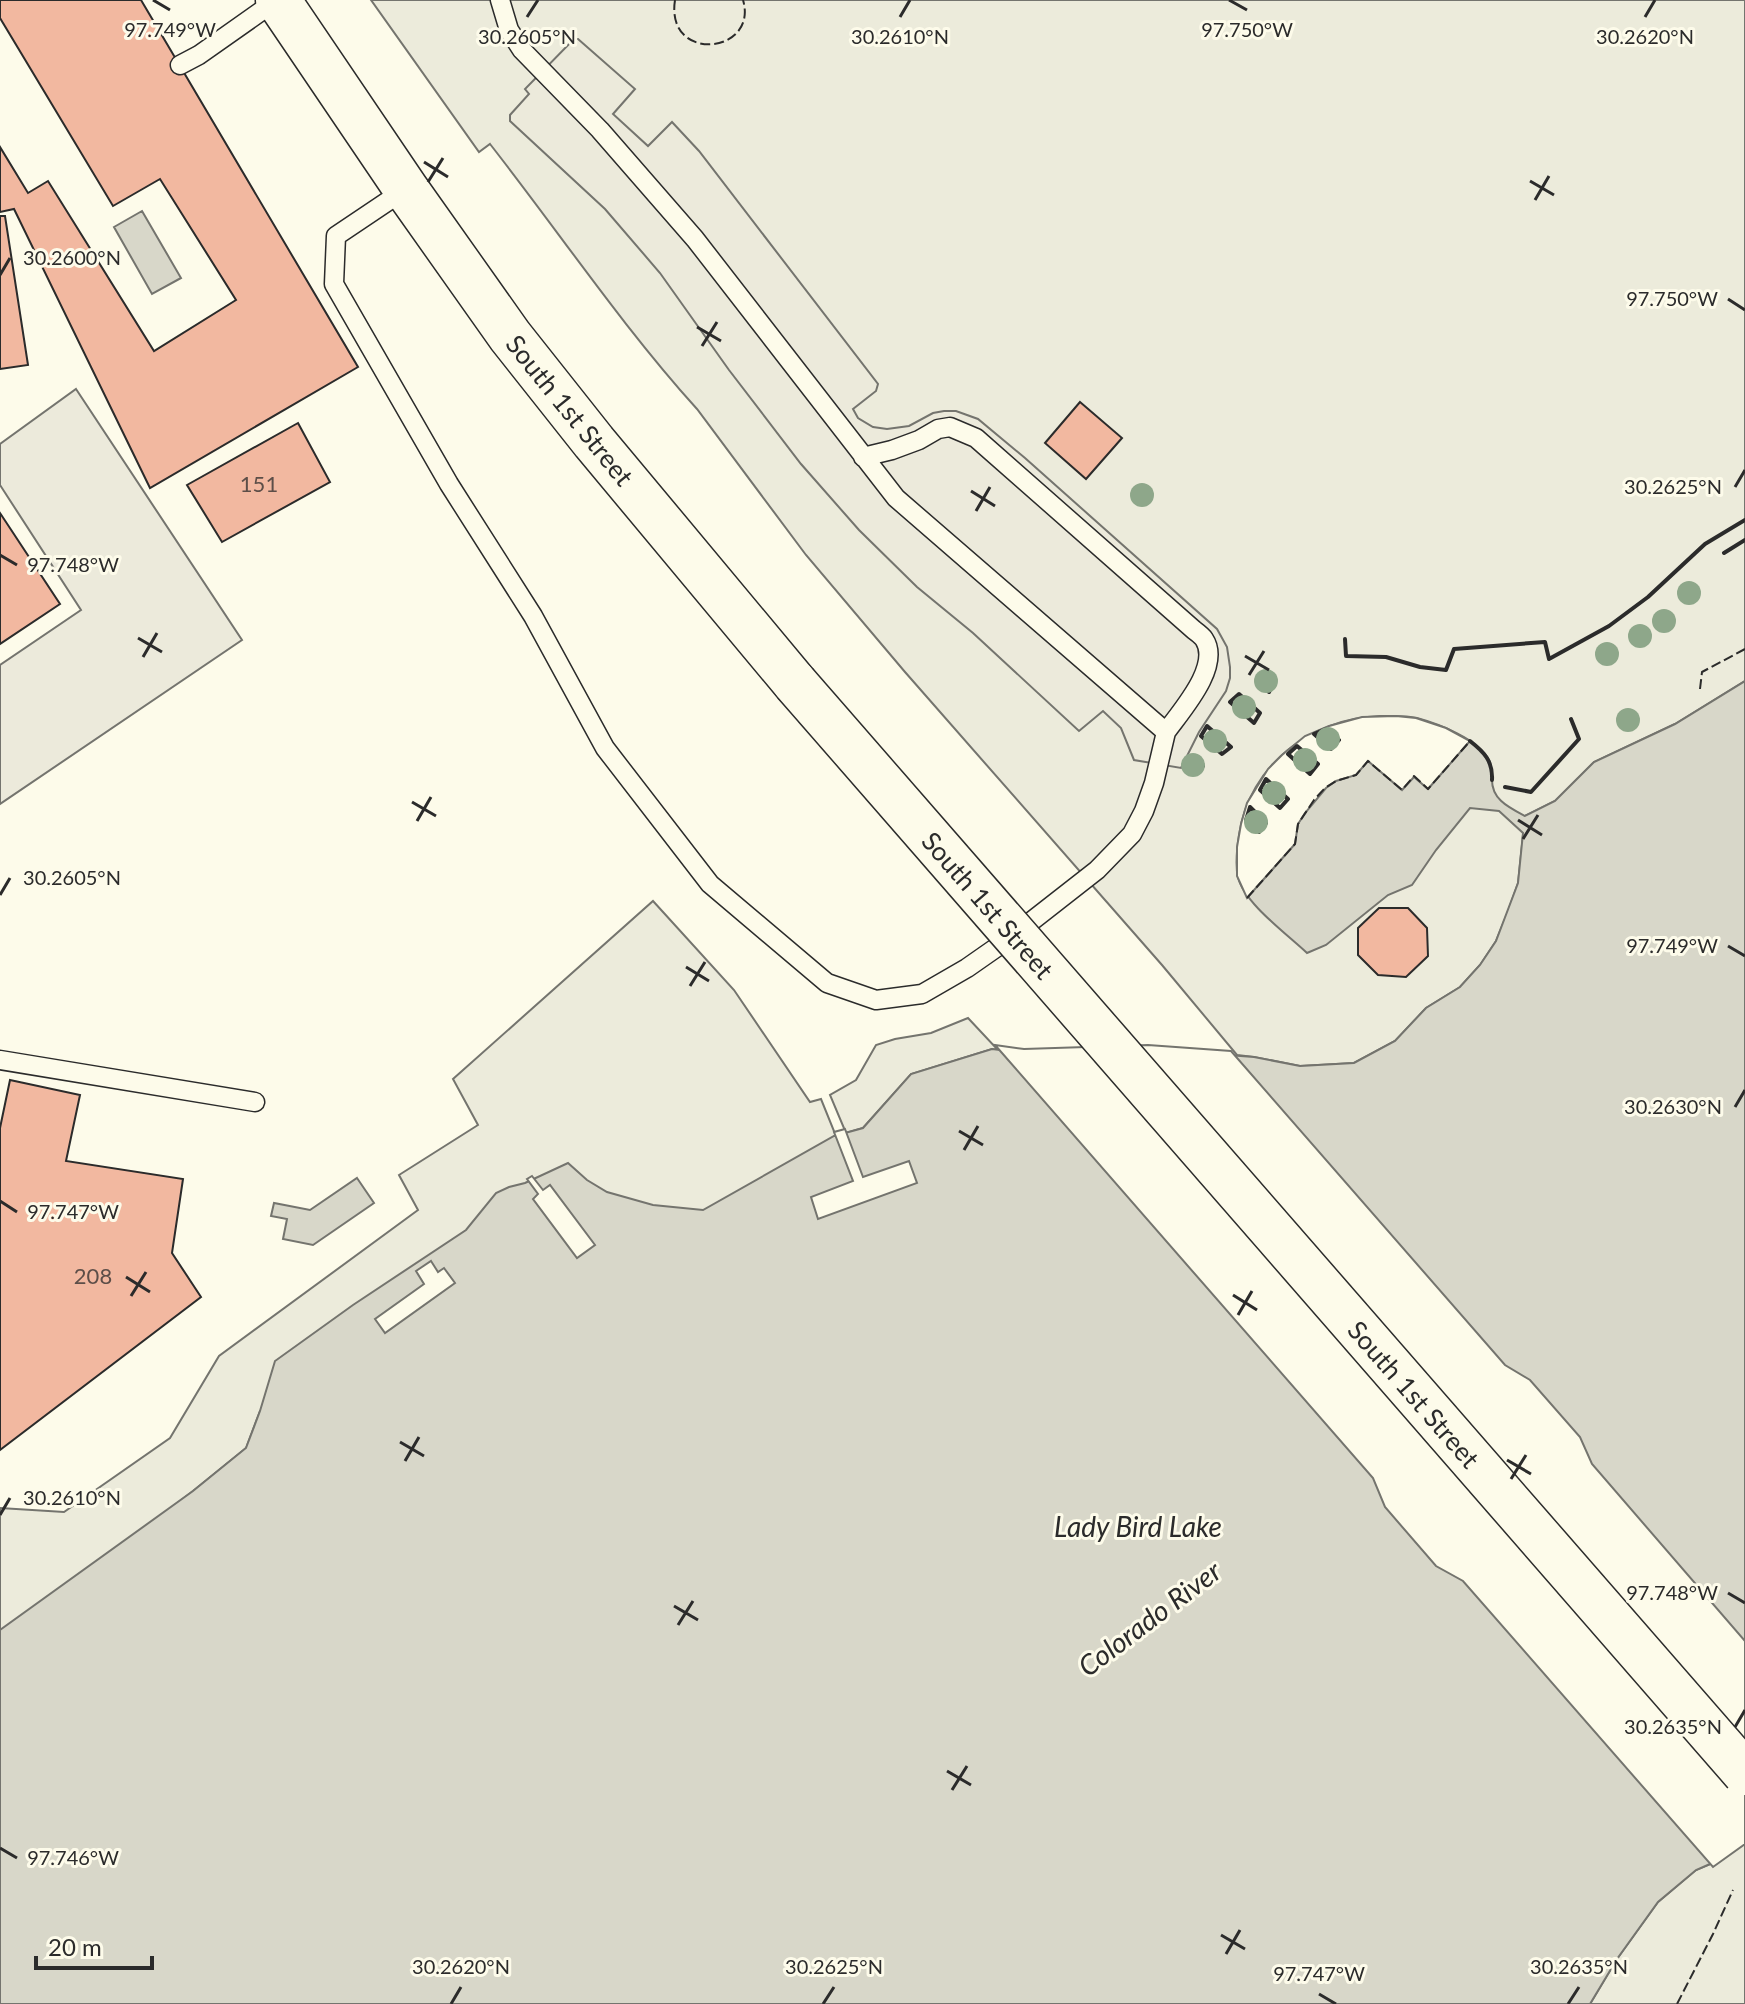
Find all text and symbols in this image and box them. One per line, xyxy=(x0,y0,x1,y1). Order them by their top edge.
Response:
text: 97.749°W xyxy=(124,17,216,41)
text: 97.750°W xyxy=(1201,17,1293,41)
text: 30.2605°N xyxy=(478,24,576,48)
text: 30.2610°N xyxy=(851,24,949,48)
text: 30.2620°N xyxy=(1596,24,1694,48)
text: 30.2600°N xyxy=(23,245,121,269)
text: 97.750°W xyxy=(1626,286,1718,310)
street label: South 1st Street xyxy=(500,328,641,492)
house number: 151 xyxy=(240,470,278,497)
text: 30.2625°N xyxy=(1624,474,1722,498)
text: 97.748°W xyxy=(27,552,119,576)
street label: South 1st Street xyxy=(915,825,1061,986)
text: 30.2605°N xyxy=(23,865,121,889)
text: 97.749°W xyxy=(1626,933,1718,957)
text: 30.2630°N xyxy=(1624,1094,1722,1118)
text: 97.747°W xyxy=(27,1199,119,1223)
house number: 208 xyxy=(74,1262,112,1289)
street label: South 1st Street xyxy=(1341,1314,1487,1475)
text: 30.2610°N xyxy=(23,1485,121,1509)
water label: Lady Bird Lake xyxy=(1054,1509,1222,1543)
water label: Colorado River xyxy=(1071,1553,1227,1683)
text: 97.748°W xyxy=(1626,1580,1718,1604)
text: 30.2635°N xyxy=(1624,1714,1722,1738)
text: 97.746°W xyxy=(27,1845,119,1869)
scale bar xyxy=(36,1920,152,1970)
text: 20 m xyxy=(48,1932,102,1961)
text: 30.2620°N xyxy=(412,1954,510,1978)
text: 30.2625°N xyxy=(785,1954,883,1978)
text: 30.2635°N xyxy=(1530,1954,1628,1978)
text: 97.747°W xyxy=(1273,1961,1365,1985)

